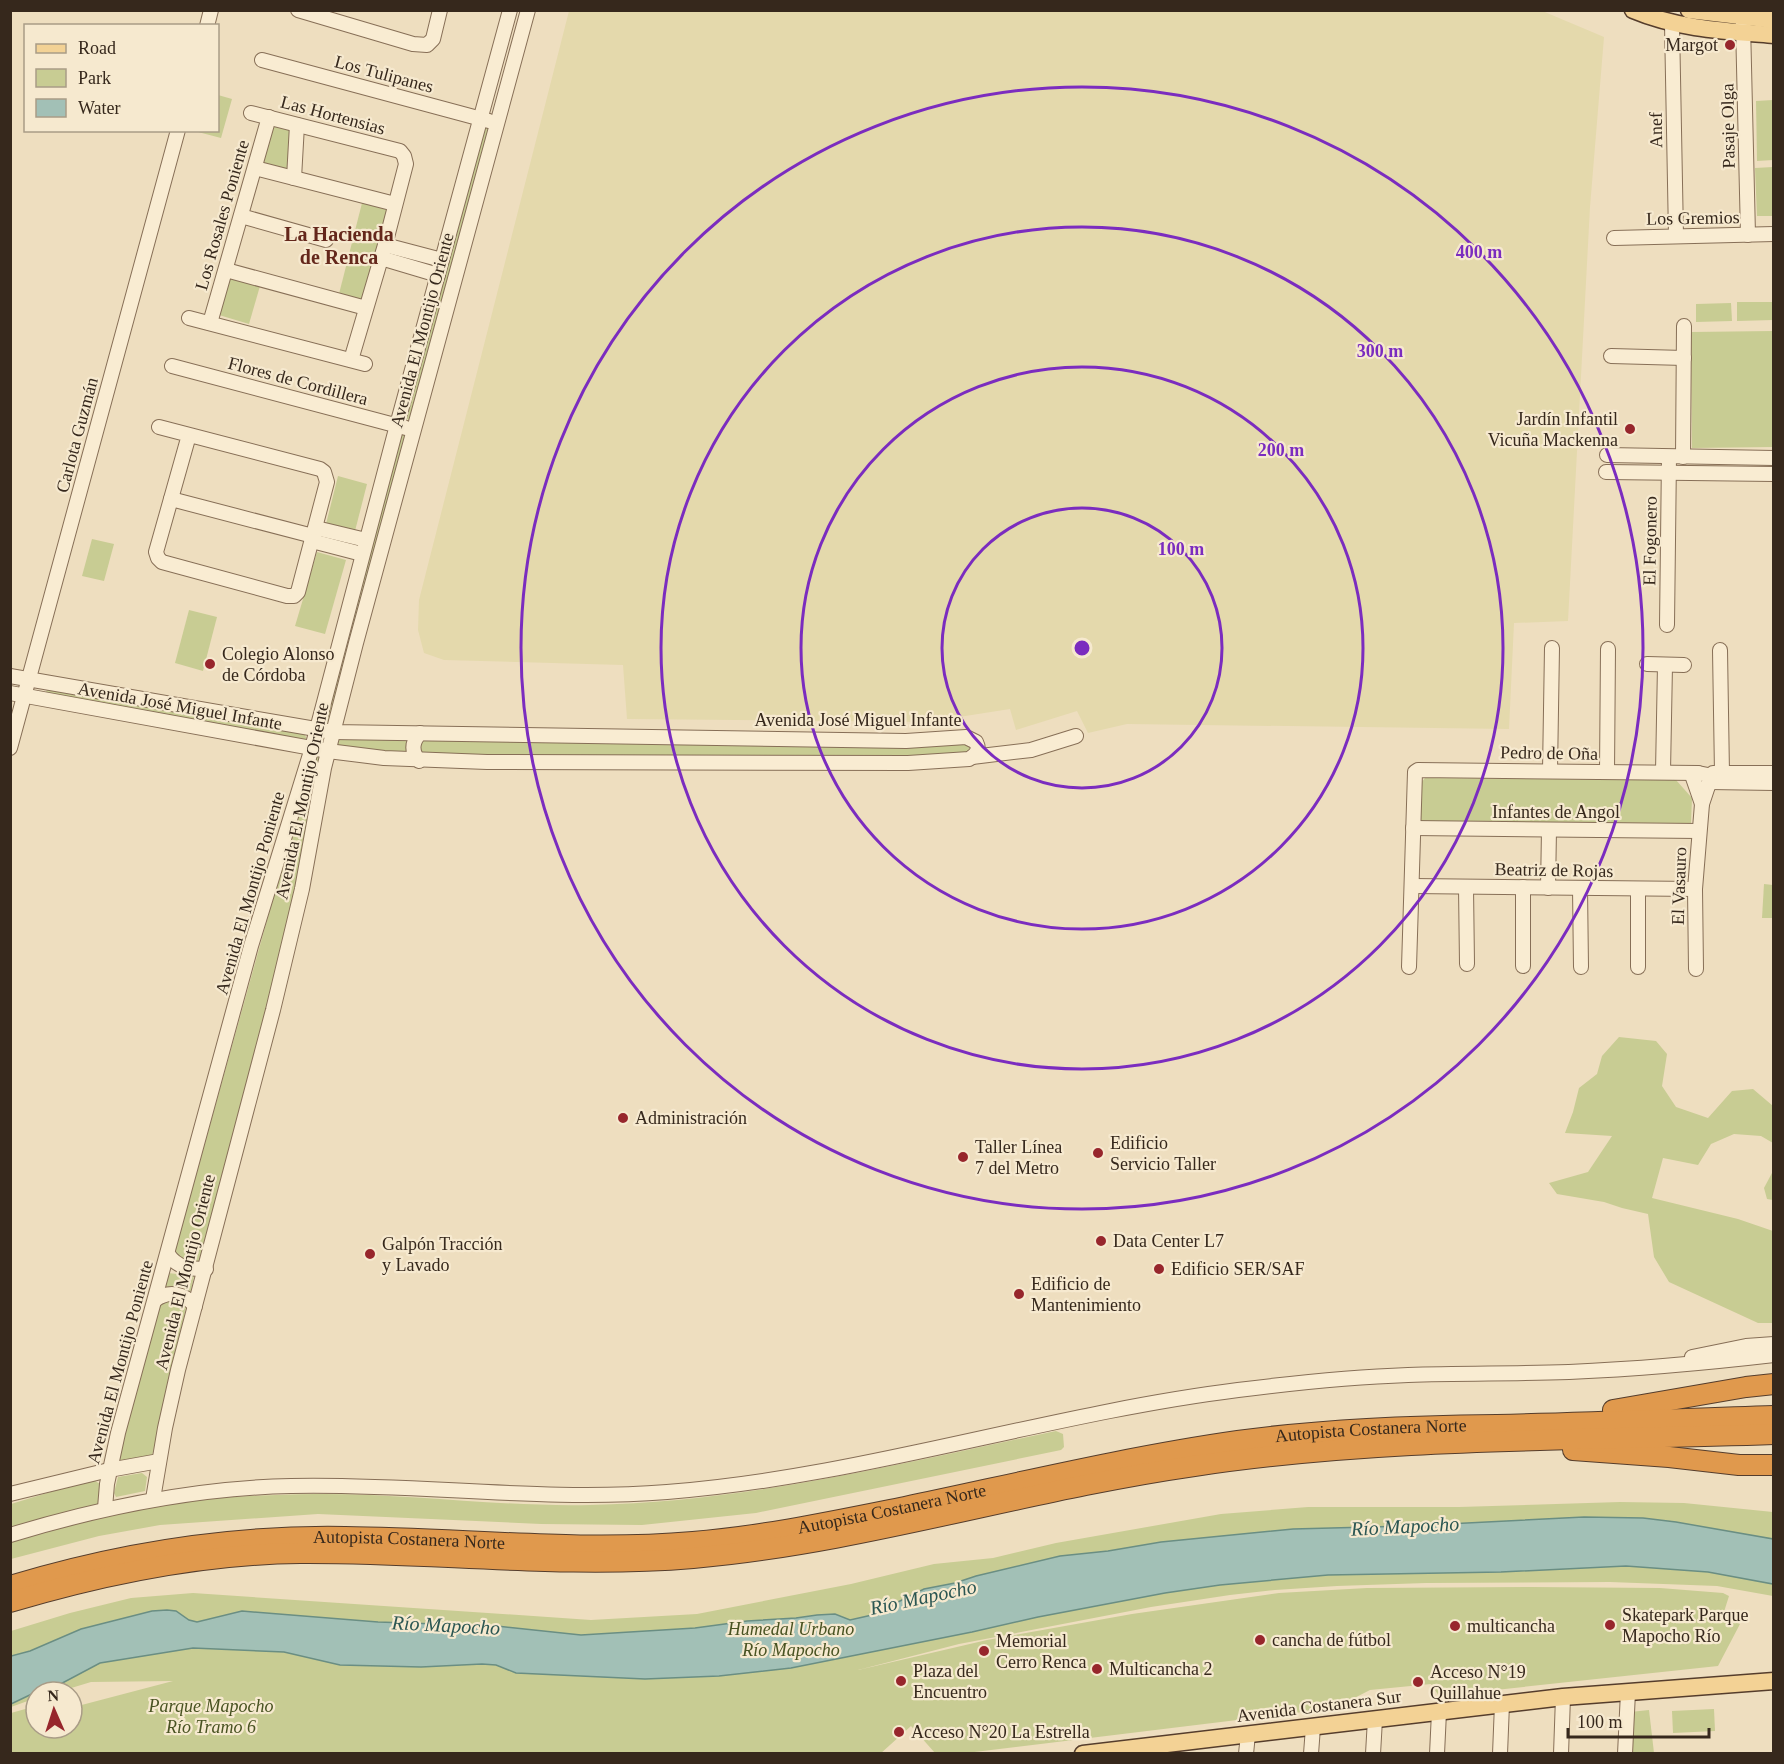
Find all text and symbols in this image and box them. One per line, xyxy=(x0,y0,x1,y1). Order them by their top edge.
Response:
legend xyxy=(24,24,219,132)
place label: Margot xyxy=(1665,35,1718,55)
text: Road xyxy=(78,38,116,58)
marker: Margot xyxy=(1723,38,1737,52)
street label: Los Tulipanes xyxy=(332,51,436,97)
text: Park xyxy=(78,68,111,88)
street label: Pasaje Olga xyxy=(1717,83,1739,169)
street label: Las Hortensias xyxy=(279,91,387,139)
text: Water xyxy=(78,98,121,118)
street label: Anef xyxy=(1646,112,1666,148)
street label: Los Rosales Poniente xyxy=(191,138,253,292)
street label: Los Gremios xyxy=(1646,207,1740,229)
district label: La Hacienda de Renca xyxy=(284,223,394,268)
street label: Avenida El Montijo Oriente xyxy=(386,230,458,430)
text: 400 m xyxy=(1456,242,1502,262)
text: 300 m xyxy=(1357,341,1403,361)
street label: Flores de Cordillera xyxy=(226,353,370,409)
street label: Carlota Guzmán xyxy=(52,375,102,495)
place label: Jardín Infantil Vicuña Mackenna xyxy=(1488,409,1618,450)
marker: Jardín Infantil Vicuña Mackenna xyxy=(1623,422,1637,436)
text: 200 m xyxy=(1258,440,1304,460)
street label: El Fogonero xyxy=(1639,496,1661,586)
text: 100 m xyxy=(1158,539,1204,559)
centre of rings xyxy=(1072,638,1092,658)
place label: Colegio Alonso de Córdoba xyxy=(222,644,335,685)
marker: Colegio Alonso de Córdoba xyxy=(203,657,217,671)
street label: Avenida José Miguel Infante xyxy=(76,678,284,734)
street label: Avenida El Montijo Oriente xyxy=(271,701,333,901)
street label: Avenida José Miguel Infante xyxy=(754,710,962,730)
street label: Pedro de Oña xyxy=(1500,742,1598,764)
street label: Avenida El Montijo Poniente xyxy=(211,789,289,997)
street label: Infantes de Angol xyxy=(1492,802,1620,822)
street label: El Vasauro xyxy=(1668,847,1690,925)
street label: Beatriz de Rojas xyxy=(1494,859,1614,881)
place label: Administración xyxy=(635,1108,747,1128)
marker: Administración xyxy=(616,1111,630,1125)
place label: Edificio Servicio Taller xyxy=(1110,1133,1216,1174)
place label: Taller Línea 7 del Metro xyxy=(975,1137,1062,1178)
marker: Edificio Servicio Taller xyxy=(1091,1146,1105,1160)
marker: Taller Línea 7 del Metro xyxy=(956,1150,970,1164)
street label: Avenida El Montijo Oriente xyxy=(151,1172,219,1372)
place label: Data Center L7 xyxy=(1113,1231,1224,1251)
place label: Galpón Tracción y Lavado xyxy=(382,1234,503,1275)
marker: Data Center L7 xyxy=(1094,1234,1108,1248)
marker: Galpón Tracción y Lavado xyxy=(363,1247,377,1261)
street label: Avenida El Montijo Poniente xyxy=(83,1258,157,1466)
place label: Edificio SER/SAF xyxy=(1171,1259,1305,1279)
marker: Edificio SER/SAF xyxy=(1152,1262,1166,1276)
place label: Edificio de Mantenimiento xyxy=(1031,1274,1141,1315)
marker: Edificio de Mantenimiento xyxy=(1012,1287,1026,1301)
street label: Autopista Costanera Norte xyxy=(1274,1415,1467,1446)
street label: Autopista Costanera Norte xyxy=(796,1480,988,1538)
water label: Río Mapocho xyxy=(1349,1512,1460,1541)
street label: Autopista Costanera Norte xyxy=(313,1527,505,1553)
water label: Río Mapocho xyxy=(867,1575,978,1620)
place label: Skatepark Parque Mapocho Río xyxy=(1622,1605,1748,1646)
water label: Río Mapocho xyxy=(390,1611,501,1640)
place label: multicancha xyxy=(1467,1616,1555,1636)
marker: Skatepark Parque Mapocho Río xyxy=(1603,1618,1617,1632)
park label: Humedal Urbano Río Mapocho xyxy=(727,1619,854,1660)
marker: multicancha xyxy=(1448,1619,1462,1633)
place label: cancha de fútbol xyxy=(1272,1630,1391,1650)
place label: Memorial Cerro Renca xyxy=(996,1631,1086,1672)
marker: cancha de fútbol xyxy=(1253,1633,1267,1647)
marker: Memorial Cerro Renca xyxy=(977,1644,991,1658)
place label: Multicancha 2 xyxy=(1109,1659,1212,1679)
place label: Plaza del Encuentro xyxy=(913,1661,987,1702)
marker: Multicancha 2 xyxy=(1090,1662,1104,1676)
place label: Acceso N°19 Quillahue xyxy=(1430,1662,1526,1703)
marker: Plaza del Encuentro xyxy=(894,1674,908,1688)
marker: Acceso N°19 Quillahue xyxy=(1411,1675,1425,1689)
north arrow xyxy=(24,1680,84,1740)
street label: Avenida Costanera Sur xyxy=(1236,1686,1402,1726)
text: N xyxy=(47,1687,60,1704)
park label: Parque Mapocho Río Tramo 6 xyxy=(148,1696,273,1737)
scale bar xyxy=(1568,1701,1709,1739)
text: 100 m xyxy=(1577,1712,1623,1732)
place label: Acceso N°20 La Estrella xyxy=(911,1722,1090,1742)
marker: Acceso N°20 La Estrella xyxy=(892,1725,906,1739)

